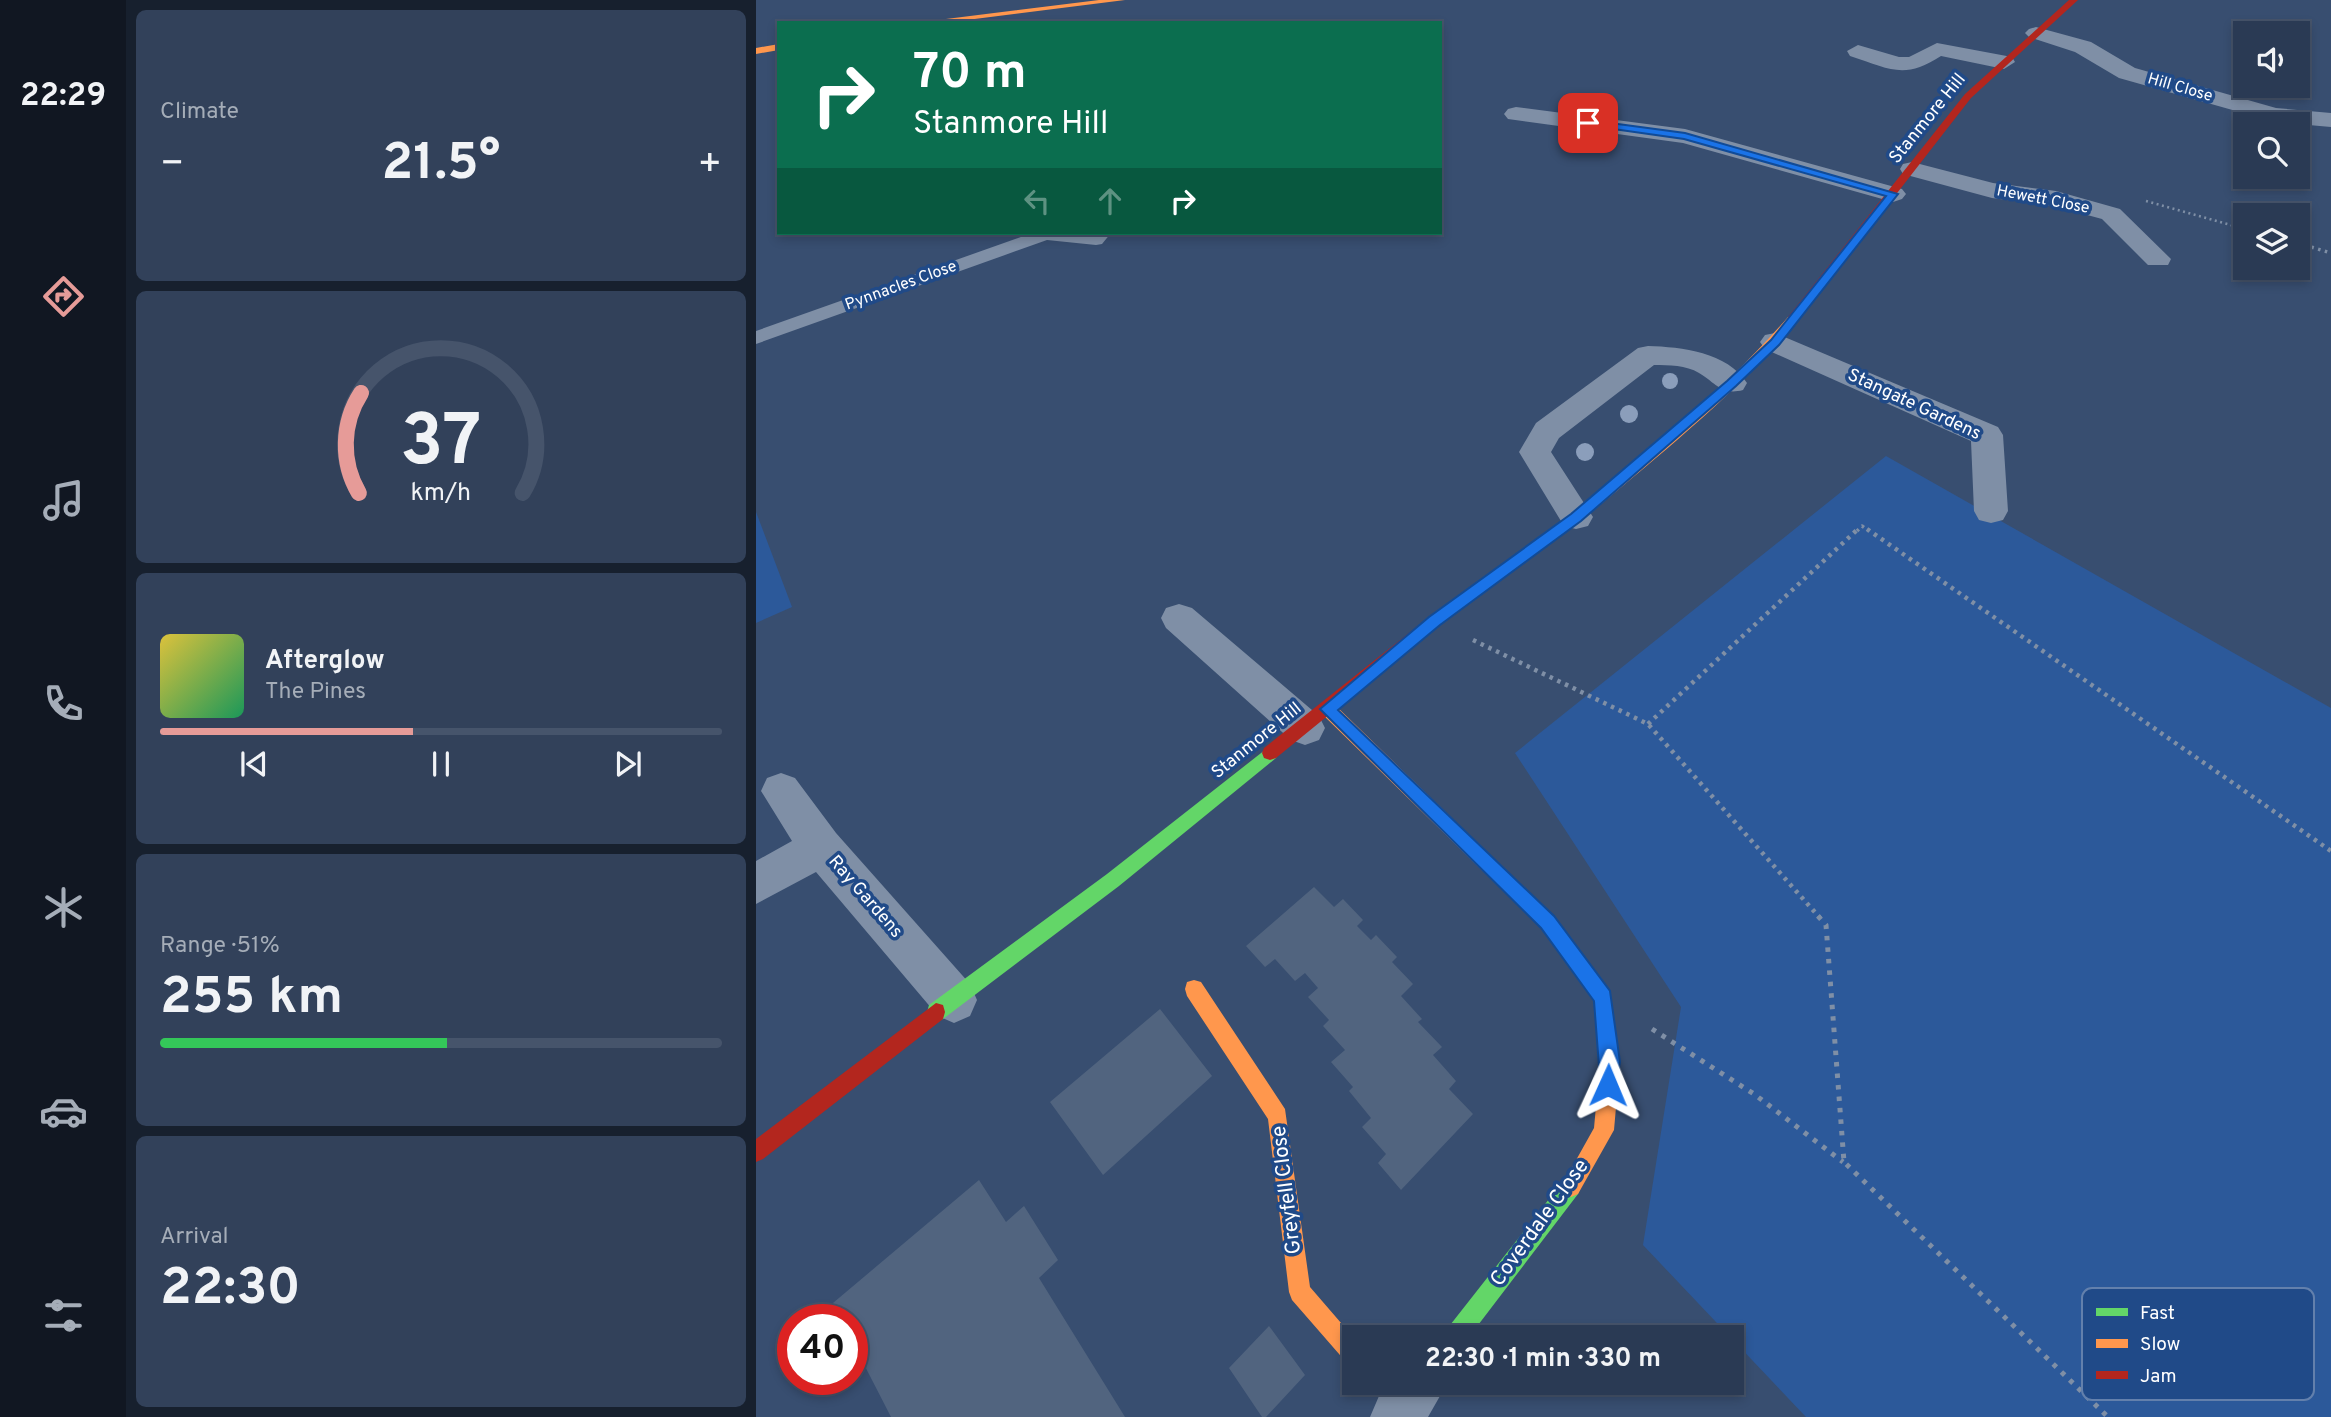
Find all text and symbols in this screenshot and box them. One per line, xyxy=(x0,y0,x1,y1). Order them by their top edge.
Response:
map controls xyxy=(2233,21,2310,280)
button: sound xyxy=(2233,21,2310,98)
text: 70 m xyxy=(913,44,1027,106)
icon: right xyxy=(798,49,889,140)
street label: Stanmore Hill xyxy=(1884,69,1972,169)
street label: Hill Close xyxy=(2145,69,2215,107)
text: 22:29 xyxy=(20,77,106,117)
pin xyxy=(1558,93,1618,153)
text: Climate xyxy=(160,98,239,127)
icon: arrive xyxy=(1569,104,1607,142)
text: Stanmore Hill xyxy=(913,105,1108,145)
button: search xyxy=(2233,112,2310,189)
text: 21.5° xyxy=(382,132,500,198)
text: − xyxy=(160,141,185,190)
text: + xyxy=(697,141,722,190)
street label: Hewett Close xyxy=(1995,181,2091,219)
icon: left xyxy=(1018,182,1056,220)
icon: ahead xyxy=(1091,182,1129,220)
icon: right xyxy=(1164,182,1202,220)
button: layers xyxy=(2233,203,2310,280)
street label: Pynnacles Close xyxy=(842,257,960,315)
icon: directions xyxy=(39,272,88,321)
street label: Stangate Gardens xyxy=(1844,364,1984,446)
text: 37 xyxy=(400,400,482,492)
icon: music xyxy=(39,476,88,525)
text: km/h xyxy=(411,478,471,510)
text: Afterglow xyxy=(265,645,385,678)
text: The Pines xyxy=(265,678,366,707)
icon: phone xyxy=(39,679,88,728)
street label: Stanmore Hill xyxy=(1207,697,1307,785)
icon: previous xyxy=(235,745,273,783)
icon: pause xyxy=(422,745,460,783)
icon: next xyxy=(609,745,647,783)
street label: Ray Gardens xyxy=(823,851,907,943)
icon: climate xyxy=(39,883,88,932)
text: Range · 51% xyxy=(160,932,280,961)
text: 255 km xyxy=(160,966,343,1032)
position arrow xyxy=(1571,1048,1645,1122)
icon: car xyxy=(39,1087,88,1136)
street label: Greyfell Close xyxy=(1266,1124,1308,1256)
street label: Coverdale Close xyxy=(1485,1154,1595,1292)
text: Arrival xyxy=(160,1223,229,1252)
text: 22:30 xyxy=(160,1257,301,1323)
legend xyxy=(2082,1288,2314,1400)
icon: filters xyxy=(39,1291,88,1340)
text: Fast xyxy=(2140,1302,2175,1326)
speed limit sign: 40 xyxy=(777,1304,868,1395)
text: Slow xyxy=(2140,1333,2180,1357)
text: 22:30 · 1 min · 330 m xyxy=(1425,1343,1661,1376)
text: Jam xyxy=(2140,1365,2177,1389)

